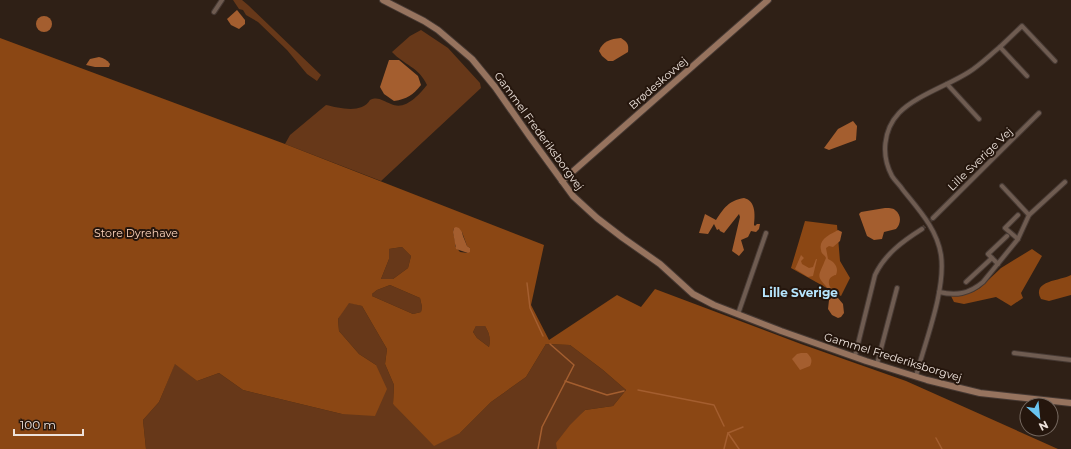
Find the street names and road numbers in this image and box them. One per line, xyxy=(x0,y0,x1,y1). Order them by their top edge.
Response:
street label: Brødeskovvej xyxy=(626,54,690,112)
street label: Gammel Frederiksborgvej xyxy=(491,69,587,193)
street label: Lille Sverige Vej xyxy=(945,124,1015,194)
street label: Gammel Frederiksborgvej xyxy=(822,329,964,385)

